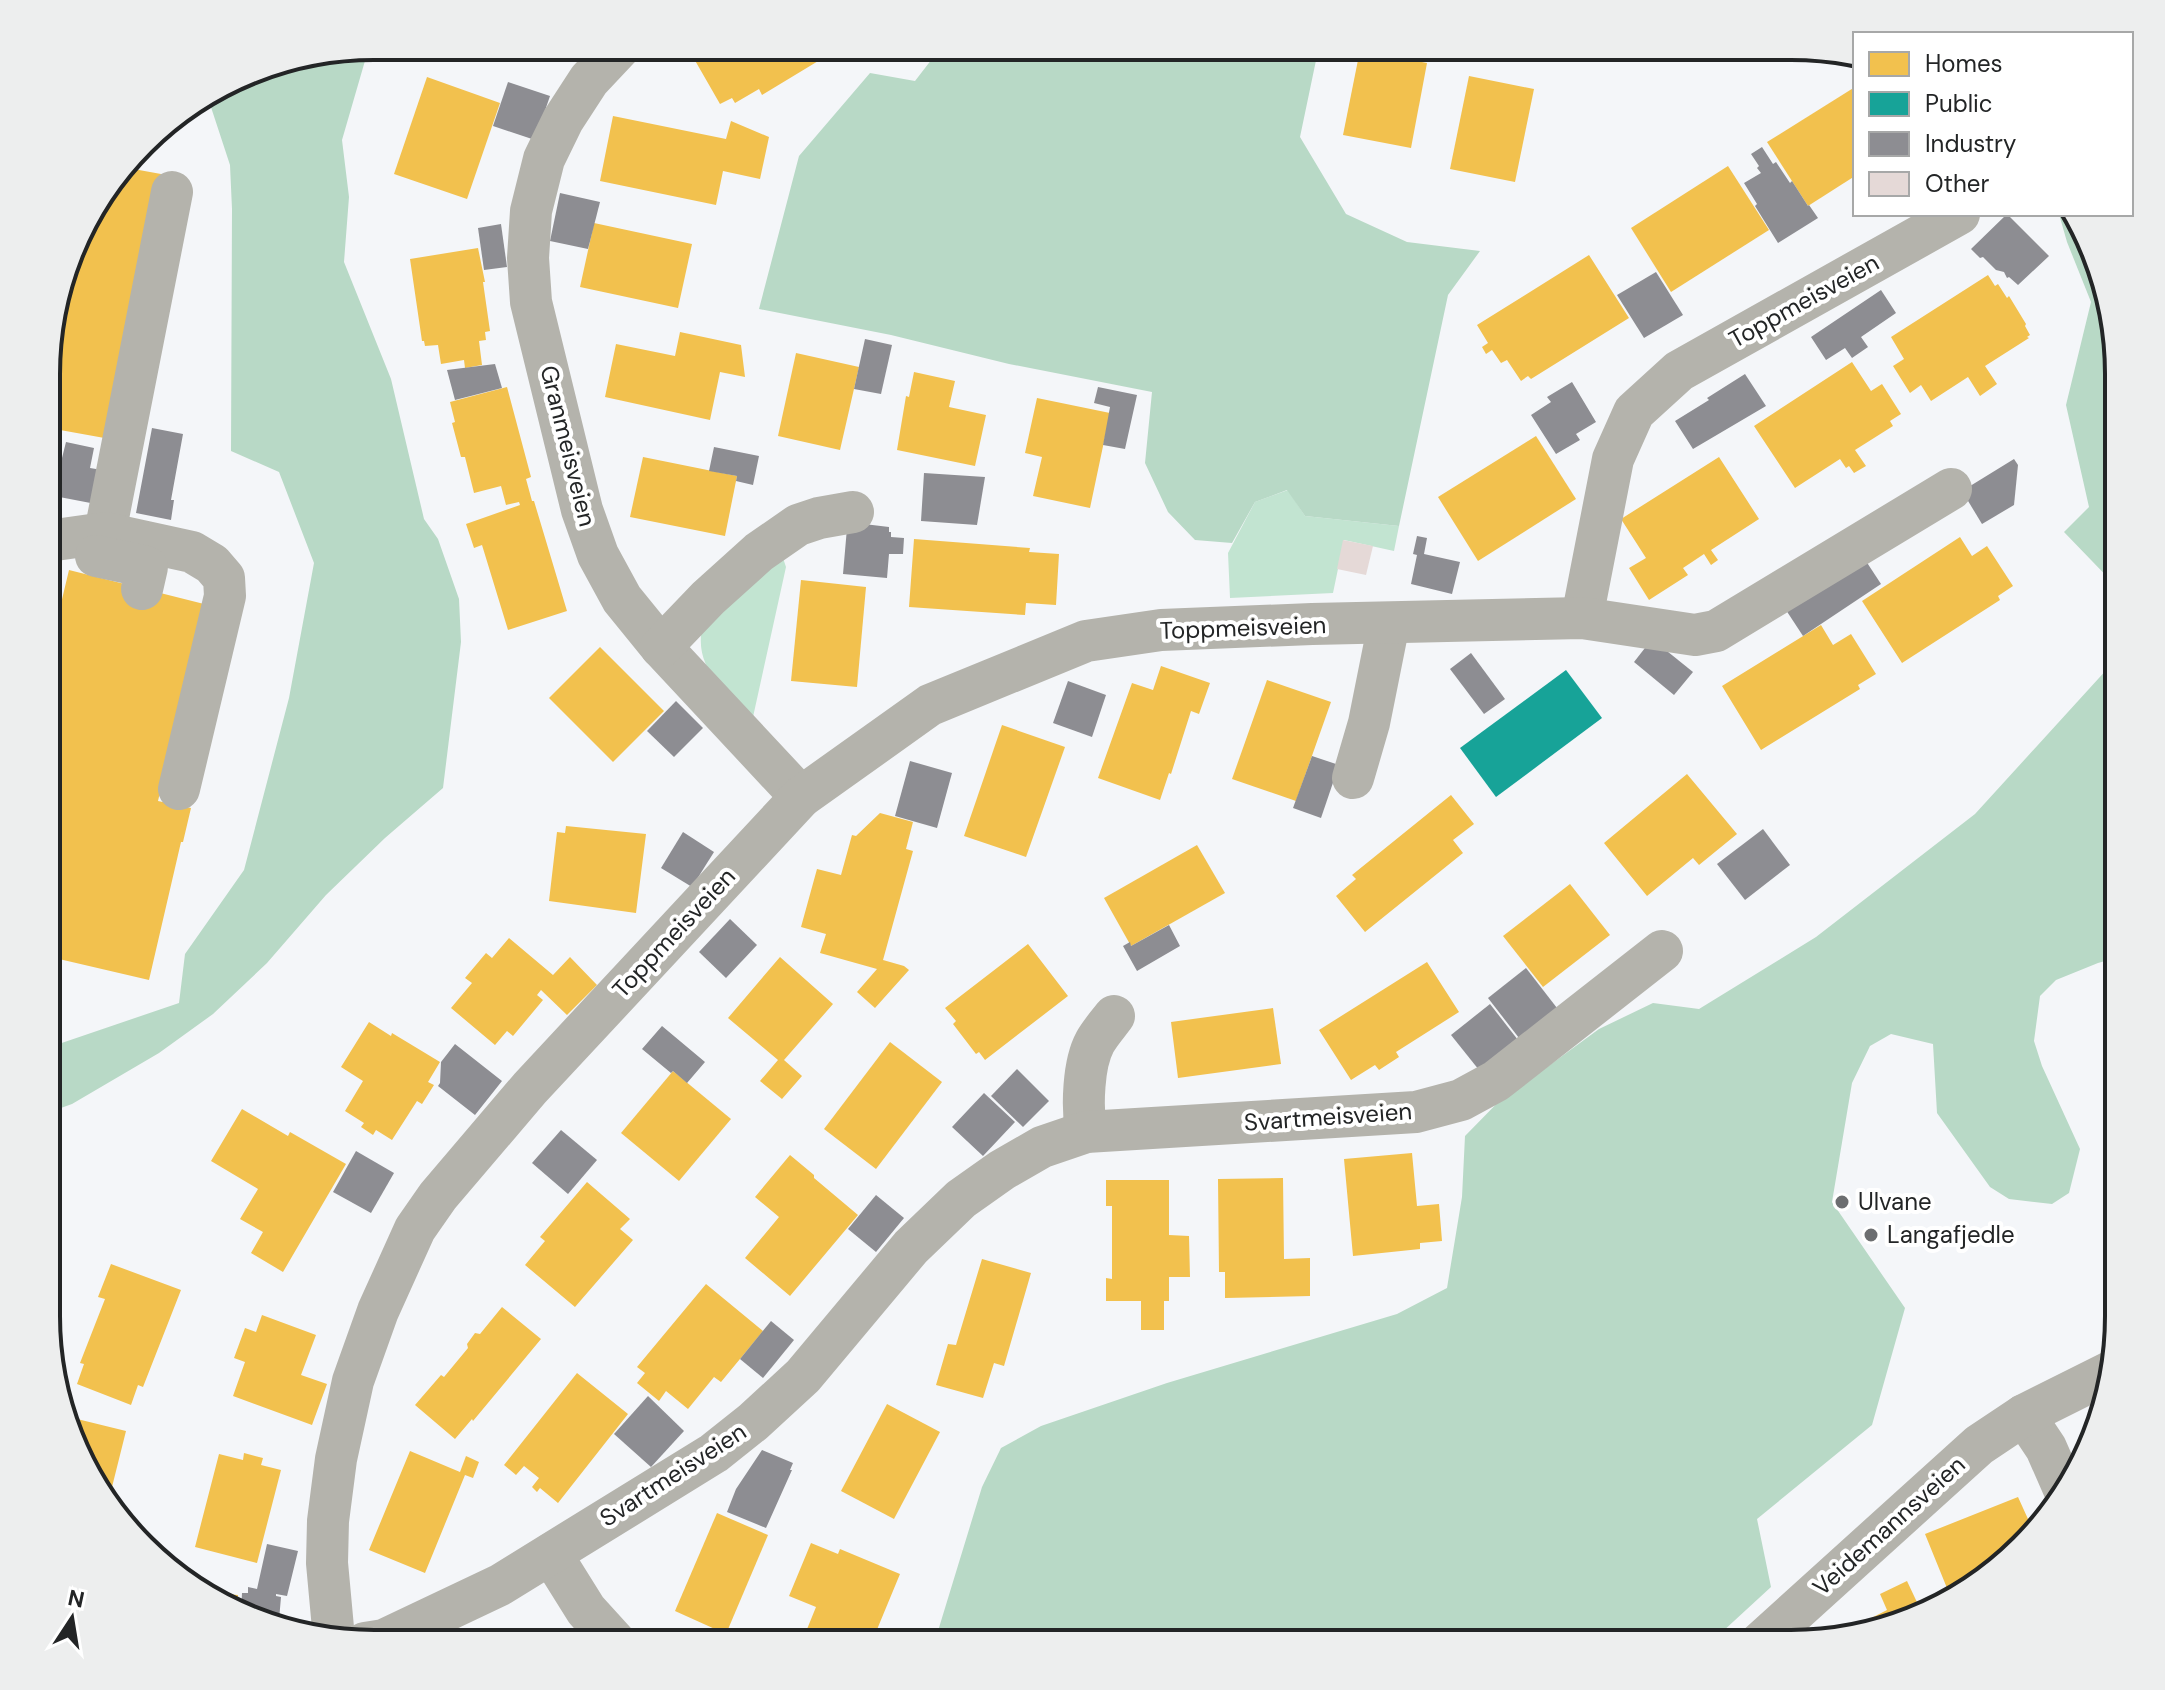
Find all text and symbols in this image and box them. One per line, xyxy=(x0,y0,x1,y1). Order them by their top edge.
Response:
legend xyxy=(1853,32,2133,216)
text: Homes xyxy=(1925,48,2003,79)
text: Public xyxy=(1925,88,1993,119)
text: Industry xyxy=(1925,128,2016,159)
text: Other xyxy=(1925,168,1989,199)
street label: Toppmeisveien xyxy=(1723,247,1884,355)
street label: Granmeisveien xyxy=(533,362,603,530)
street label: Toppmeisveien xyxy=(1159,609,1327,646)
street label: Toppmeisveien xyxy=(605,861,742,1004)
street label: Svartmeisveien xyxy=(1243,1095,1413,1138)
place label: Ulvane xyxy=(1858,1186,1932,1217)
marker: Ulvane xyxy=(1833,1193,1851,1211)
place label: Langafjedle xyxy=(1887,1219,2015,1250)
marker: Langafjedle xyxy=(1862,1226,1880,1244)
street label: Svartmeisveien xyxy=(594,1416,752,1533)
street label: Veidemannsveien xyxy=(1806,1449,1971,1602)
north arrow xyxy=(32,1578,112,1658)
text: N xyxy=(65,1583,87,1615)

